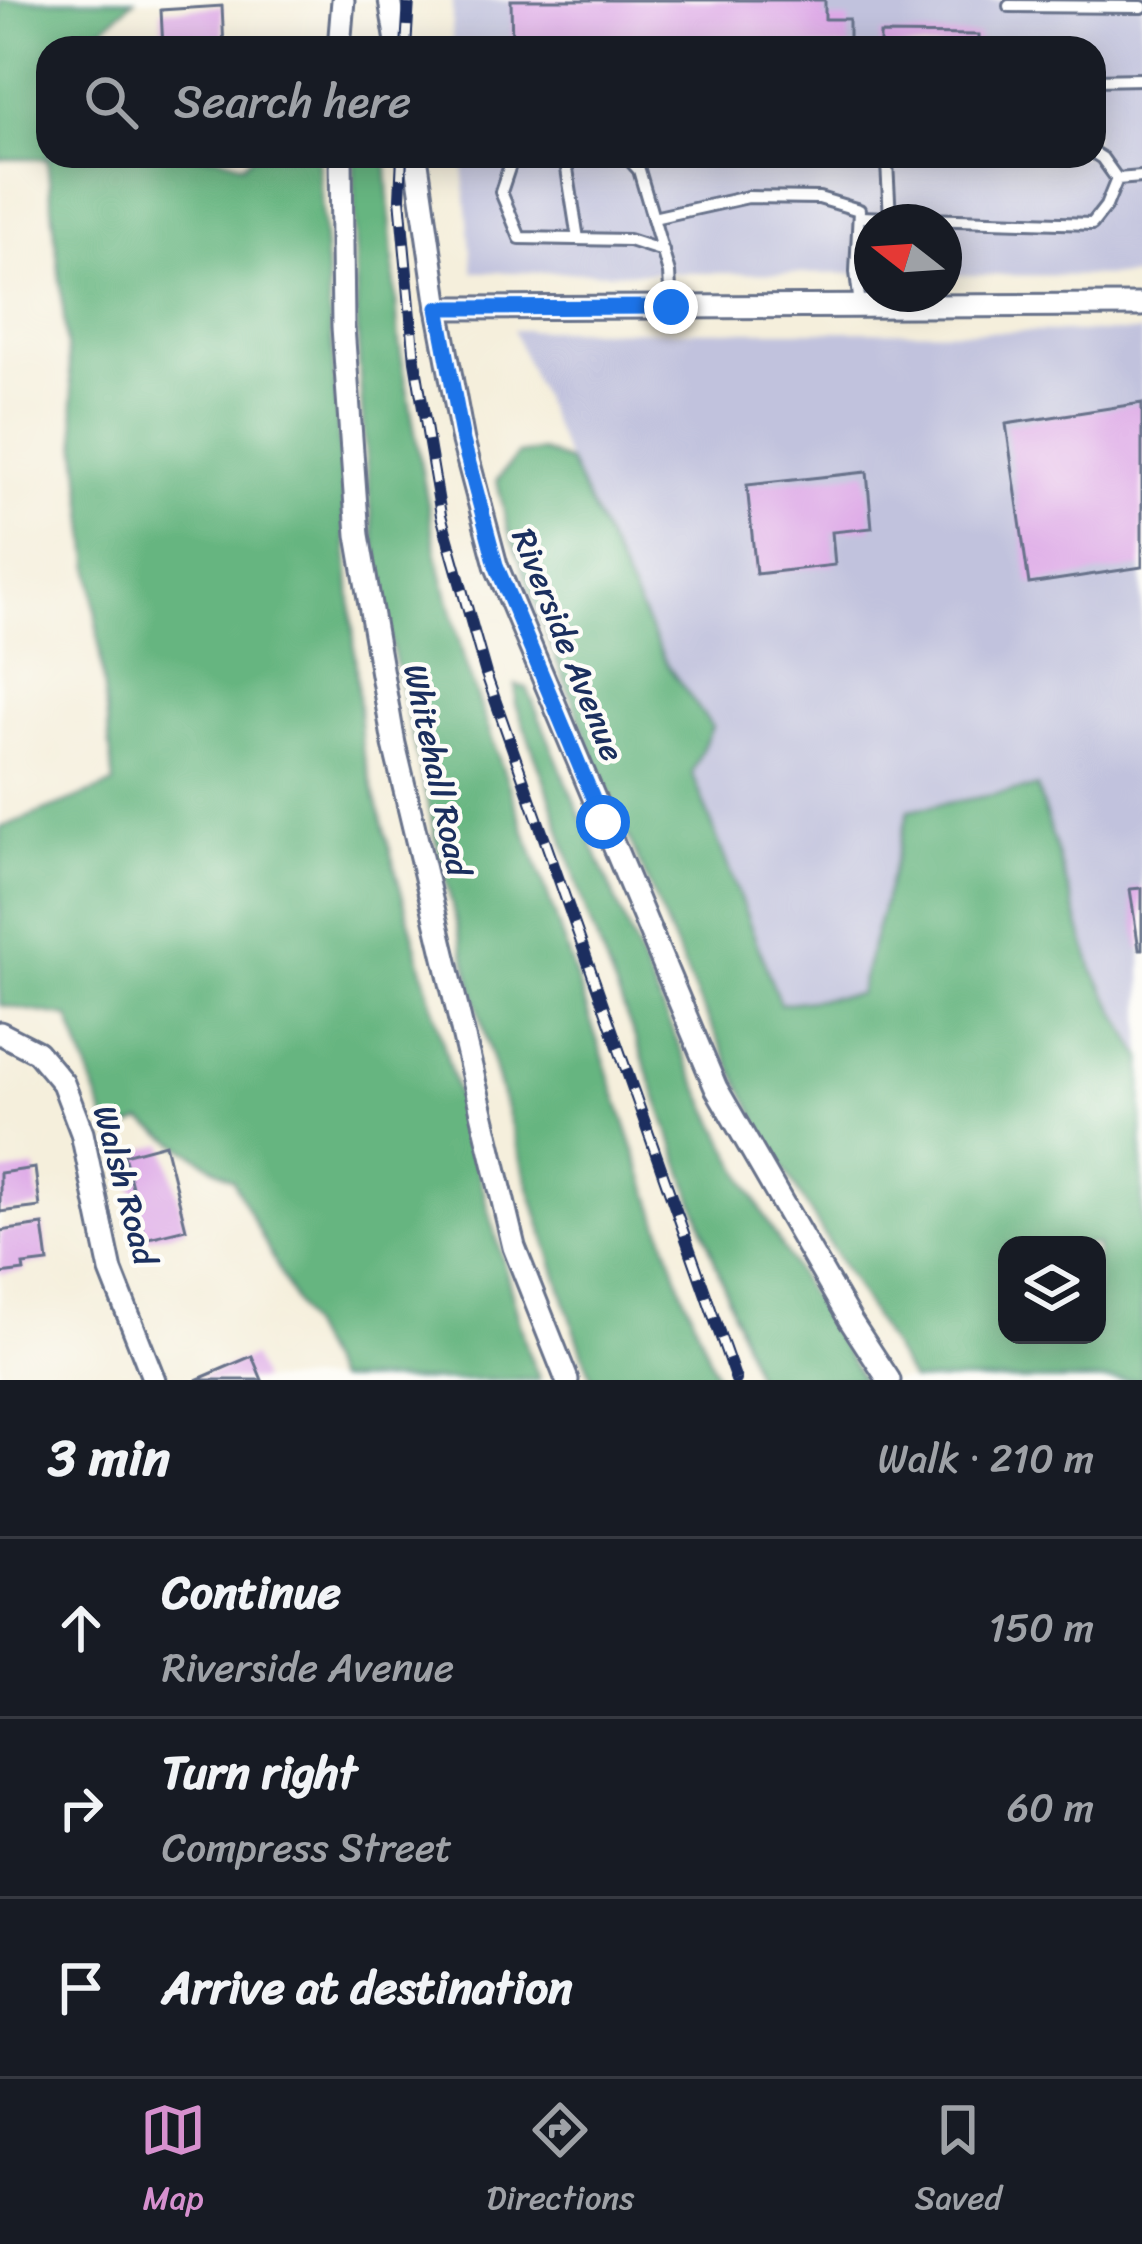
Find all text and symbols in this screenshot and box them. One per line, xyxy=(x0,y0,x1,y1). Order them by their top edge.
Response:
search box xyxy=(36,36,1106,168)
text: Search here xyxy=(174,62,411,142)
icon: search xyxy=(78,69,144,135)
north arrow xyxy=(854,204,962,312)
route end xyxy=(644,280,698,334)
street label: Riverside Avenue xyxy=(495,520,641,770)
street label: Whitehall Road xyxy=(386,659,488,884)
route start xyxy=(576,795,630,849)
street label: Walsh Road xyxy=(76,1099,175,1274)
map controls xyxy=(998,1236,1106,1344)
button: layers xyxy=(998,1236,1106,1344)
text: 3 min xyxy=(48,1413,170,1503)
text: Walk · 210 m xyxy=(878,1424,1094,1493)
text: Continue xyxy=(162,1553,341,1633)
text: 150 m xyxy=(989,1593,1094,1662)
icon: ahead xyxy=(48,1595,114,1661)
text: Riverside Avenue xyxy=(162,1633,454,1702)
text: Turn right xyxy=(162,1733,357,1813)
text: 60 m xyxy=(1007,1773,1094,1842)
icon: right xyxy=(48,1775,114,1841)
text: Compress Street xyxy=(162,1813,452,1882)
text: Arrive at destination xyxy=(162,1948,572,2028)
icon: arrive xyxy=(48,1955,114,2021)
tab: Map xyxy=(140,2097,206,2227)
tab: Directions xyxy=(487,2097,634,2227)
tab: Saved xyxy=(915,2097,1002,2227)

